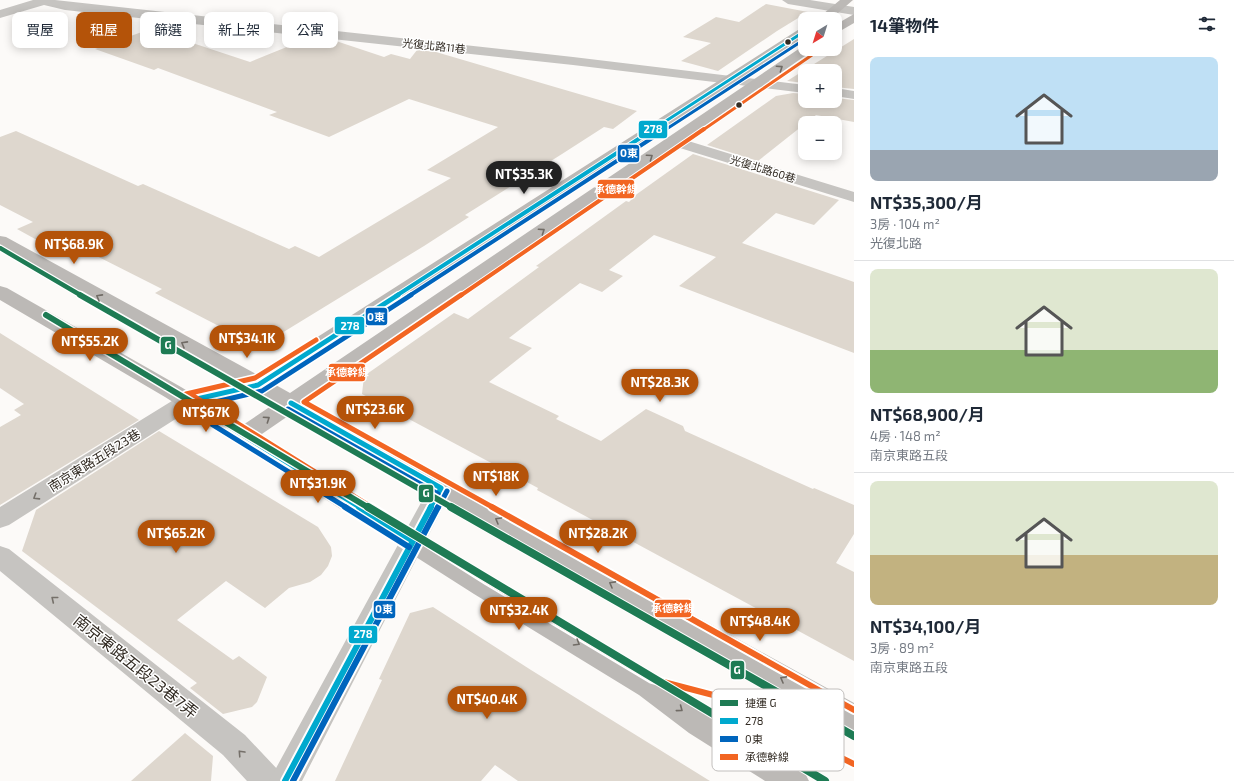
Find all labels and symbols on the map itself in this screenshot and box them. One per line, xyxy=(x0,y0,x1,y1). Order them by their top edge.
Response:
north arrow xyxy=(798,12,842,56)
street label: 光復北路11巷 xyxy=(402,36,466,55)
unlabelled marker xyxy=(783,37,793,47)
one-way arrow xyxy=(776,65,783,73)
unlabelled marker xyxy=(734,100,744,110)
line badge: 278 xyxy=(638,120,668,139)
text: 278 xyxy=(643,122,663,135)
line badge: 0東 xyxy=(617,144,640,163)
text: 0東 xyxy=(620,146,638,159)
street label: 光復北路60巷 xyxy=(729,152,798,185)
one-way arrow xyxy=(645,155,652,162)
pin: NT$35.3K xyxy=(483,161,565,195)
line badge: 承德幹線 xyxy=(597,179,635,199)
text: 承德幹線 xyxy=(594,182,638,195)
one-way arrow xyxy=(538,229,545,236)
pin: NT$68.9K xyxy=(33,231,115,265)
one-way arrow xyxy=(96,294,103,302)
line badge: 0東 xyxy=(365,307,388,326)
text: 0東 xyxy=(367,310,385,323)
line badge: 278 xyxy=(334,316,365,335)
text: 278 xyxy=(340,319,360,332)
pin: NT$34.1K xyxy=(206,325,288,359)
pin: NT$55.2K xyxy=(49,328,131,362)
line badge: G xyxy=(160,336,176,355)
text: G xyxy=(164,338,172,351)
one-way arrow xyxy=(181,341,188,349)
line badge: 承德幹線 xyxy=(328,363,366,382)
text: 承德幹線 xyxy=(325,365,369,378)
pin: NT$28.3K xyxy=(619,369,701,403)
pin: NT$23.6K xyxy=(334,396,416,430)
pin: NT$67K xyxy=(173,399,239,433)
one-way arrow xyxy=(263,416,270,424)
street label: 南京東路五段23巷 xyxy=(45,425,143,495)
pin: NT$18K xyxy=(463,463,529,497)
pin: NT$31.9K xyxy=(277,470,359,504)
line badge: G xyxy=(418,484,434,503)
text: G xyxy=(422,486,430,499)
one-way arrow xyxy=(33,492,40,499)
one-way arrow xyxy=(495,518,502,525)
pin: NT$65.2K xyxy=(135,520,217,554)
pin: NT$28.2K xyxy=(557,520,639,554)
one-way arrow xyxy=(609,581,616,588)
one-way arrow xyxy=(51,597,59,604)
pin: NT$32.4K xyxy=(478,597,560,631)
line badge: 承德幹線 xyxy=(654,599,692,618)
line badge: 0東 xyxy=(373,600,396,619)
text: 承德幹線 xyxy=(651,601,695,614)
text: 0東 xyxy=(375,602,393,615)
pin: NT$48.4K xyxy=(719,608,801,642)
street label: 南京東路五段23巷7弄 xyxy=(70,610,202,721)
line badge: 278 xyxy=(348,625,378,644)
text: 278 xyxy=(353,627,373,640)
one-way arrow xyxy=(573,638,580,645)
line badge: G xyxy=(730,660,745,680)
text: G xyxy=(733,663,741,676)
one-way arrow xyxy=(780,676,787,683)
pin: NT$40.4K xyxy=(446,686,528,720)
legend xyxy=(712,689,844,771)
text: 捷運 G xyxy=(745,696,776,709)
one-way arrow xyxy=(676,704,683,712)
text: 278 xyxy=(745,714,764,727)
text: 0東 xyxy=(745,732,763,745)
one-way arrow xyxy=(239,750,246,757)
text: 承德幹線 xyxy=(745,750,789,763)

